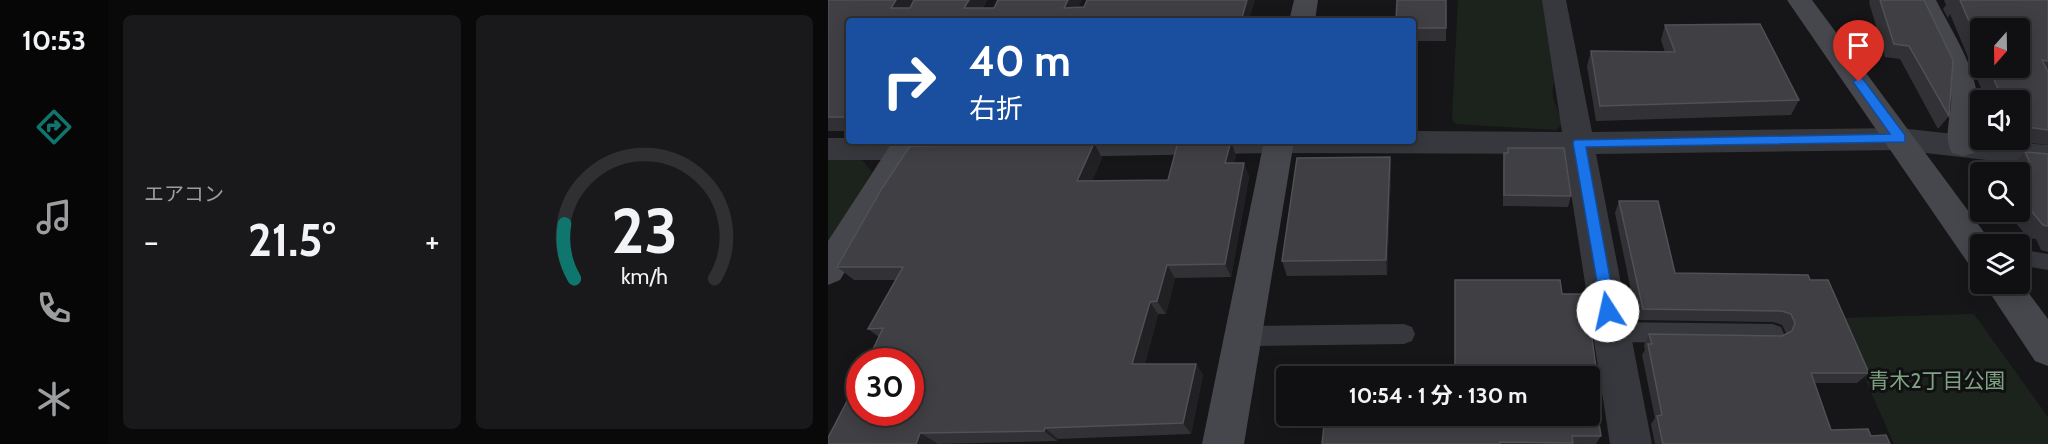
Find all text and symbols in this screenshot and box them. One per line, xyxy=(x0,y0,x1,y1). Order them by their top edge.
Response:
north arrow xyxy=(1970,18,2030,78)
map controls xyxy=(1970,18,2030,294)
pin xyxy=(1833,20,1884,82)
text: 10:53 xyxy=(22,24,86,57)
icon: arrive xyxy=(1842,29,1875,62)
text: 40 m xyxy=(969,35,1071,87)
icon: right xyxy=(870,42,948,120)
button: sound xyxy=(1970,90,2030,150)
text: 右折 xyxy=(969,92,1023,125)
icon: directions xyxy=(33,106,75,148)
button: search xyxy=(1970,162,2030,222)
text: エアコン xyxy=(144,182,224,206)
text: 23 xyxy=(611,193,678,269)
icon: music xyxy=(33,196,75,238)
text: 21.5° xyxy=(248,213,336,267)
text: − xyxy=(144,221,159,261)
text: + xyxy=(425,221,439,261)
button: layers xyxy=(1970,234,2030,294)
text: km/h xyxy=(621,263,668,289)
position arrow xyxy=(1576,279,1640,343)
icon: phone xyxy=(33,287,75,329)
speed limit sign: 30 xyxy=(846,348,924,426)
park label: 青木2丁目公園 xyxy=(1868,368,2006,393)
icon: climate xyxy=(33,378,75,420)
text: 10:54 · 1 分 · 130 m xyxy=(1349,382,1527,409)

